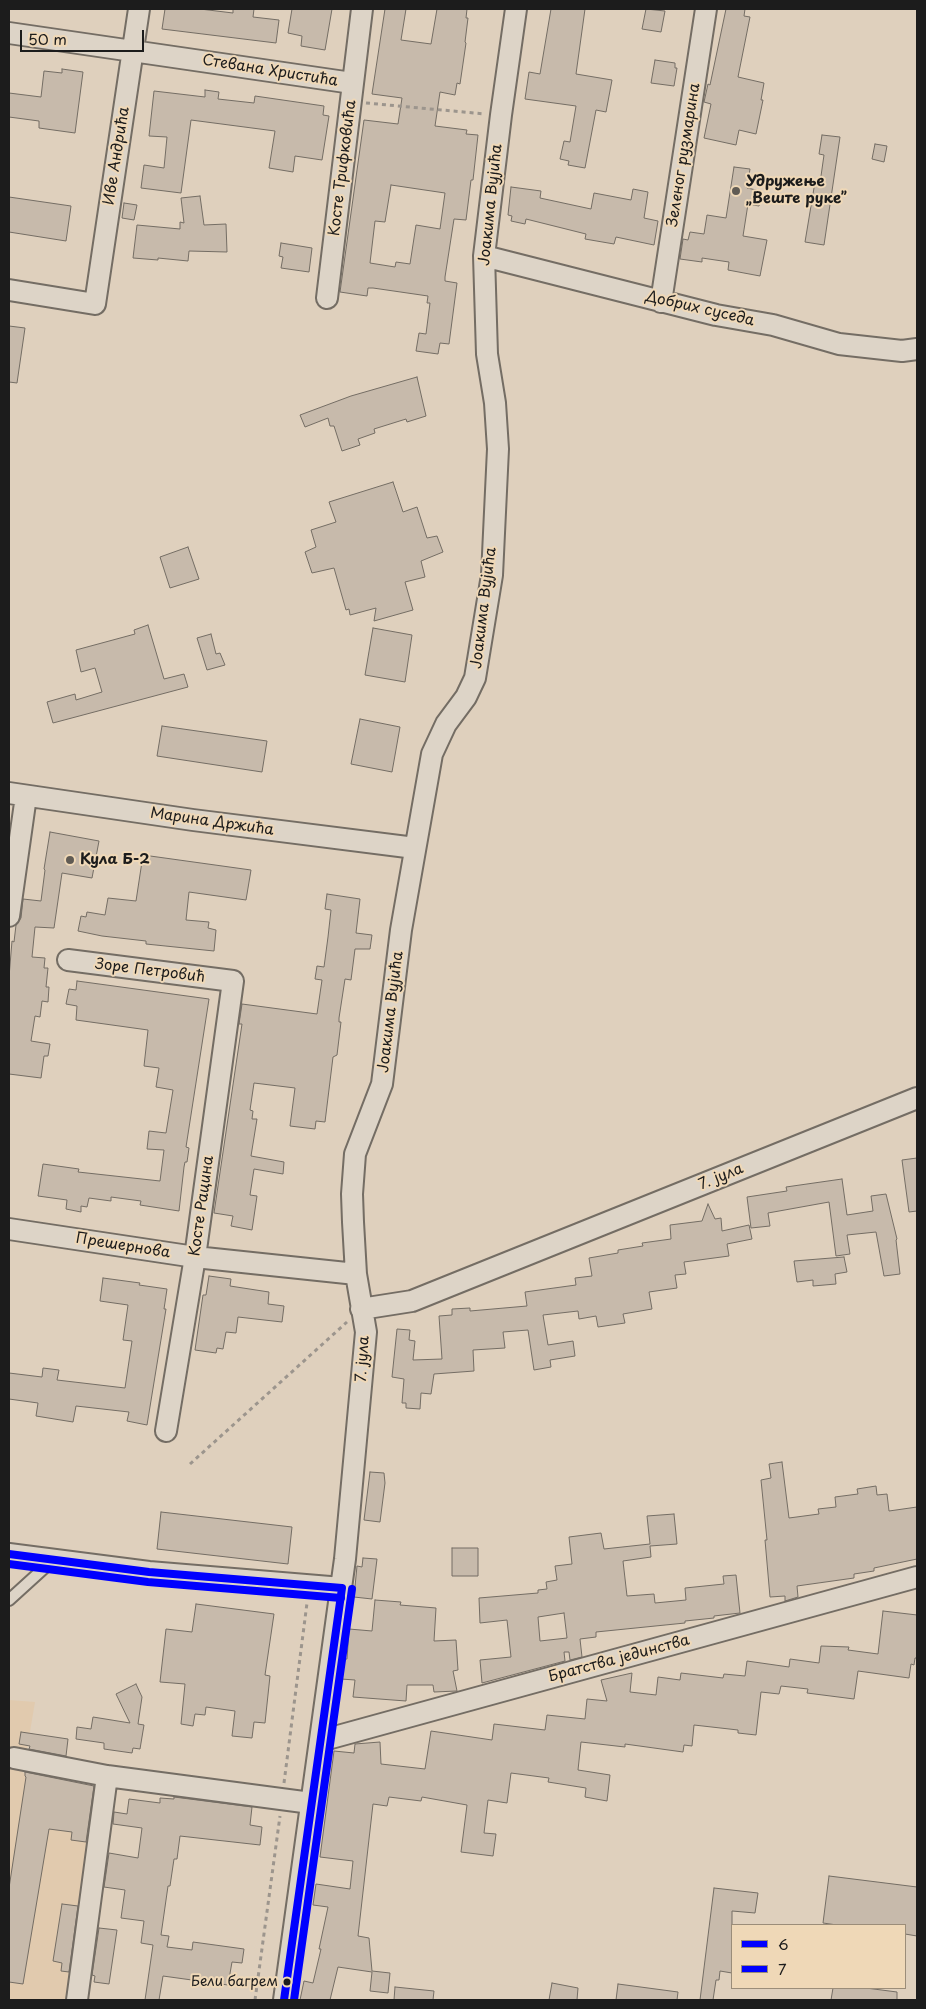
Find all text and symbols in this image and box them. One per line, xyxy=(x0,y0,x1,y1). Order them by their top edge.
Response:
scale bar xyxy=(22,20,146,52)
text: 50 m xyxy=(28,27,67,50)
street label: Стевана Христића xyxy=(201,51,339,91)
street label: Зеленог рузмарина xyxy=(664,82,704,228)
street label: Косте Трифковића xyxy=(326,99,360,237)
street label: Иве Андрића xyxy=(100,106,134,206)
street label: Јоакима Вујића xyxy=(476,143,506,267)
place label: Удружење „Веште руке” xyxy=(746,173,847,208)
marker: Удружење „Веште руке” xyxy=(730,185,742,197)
street label: Добрих суседа xyxy=(644,288,756,330)
street label: Јоакима Вујића xyxy=(468,546,500,670)
street label: Марина Држића xyxy=(149,804,275,840)
place label: Кула Б-2 xyxy=(80,851,150,869)
marker: Кула Б-2 xyxy=(64,854,76,866)
street label: Јоакима Вујића xyxy=(375,950,407,1074)
street label: Зоре Петровић xyxy=(94,955,206,987)
street label: Косте Рацина xyxy=(186,1155,218,1257)
street label: 7. јула xyxy=(696,1160,746,1194)
street label: Прешернова xyxy=(74,1230,172,1262)
street label: 7. јула xyxy=(352,1335,374,1383)
street label: Братства јединства xyxy=(546,1631,692,1687)
legend xyxy=(731,1924,906,1989)
text: 6 xyxy=(778,1932,789,1955)
text: 7 xyxy=(778,1957,787,1980)
place label: Бели багрем xyxy=(191,1974,278,1990)
marker: Бели багрем xyxy=(282,1977,292,1987)

